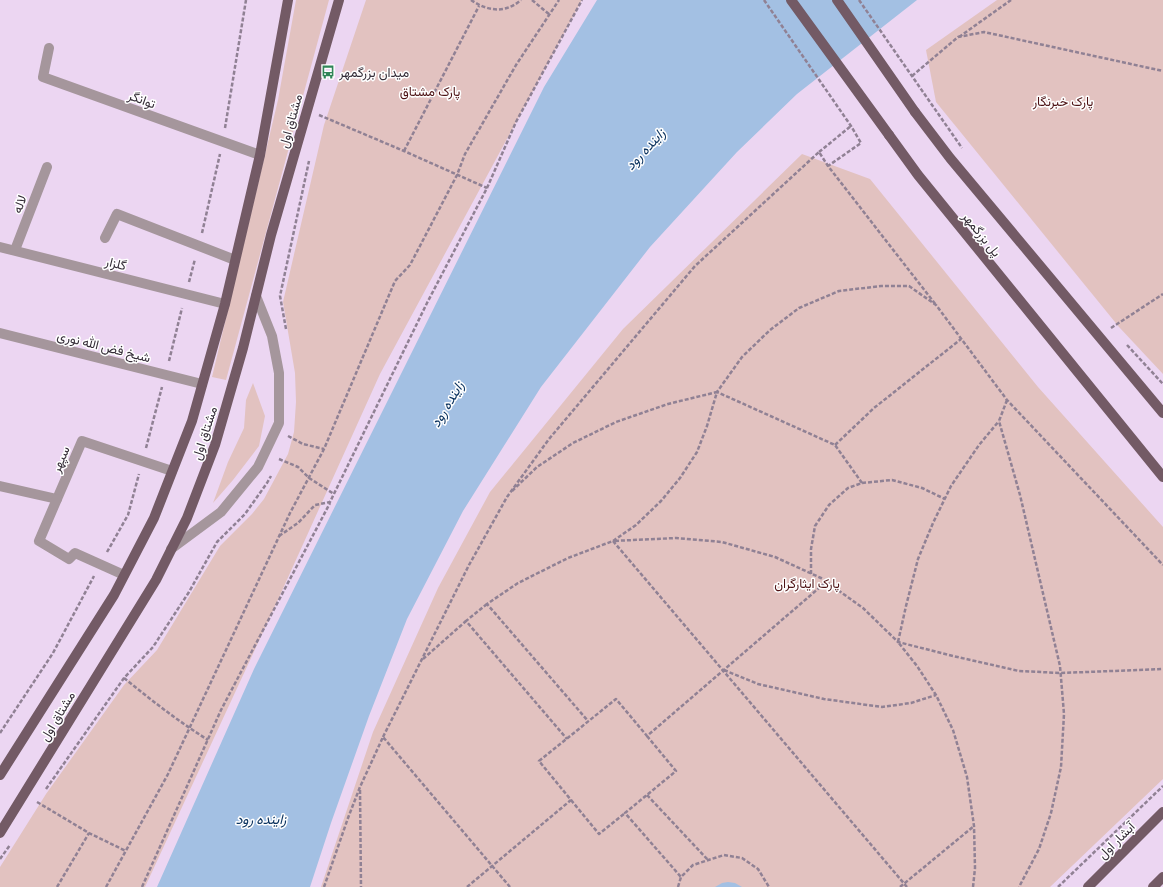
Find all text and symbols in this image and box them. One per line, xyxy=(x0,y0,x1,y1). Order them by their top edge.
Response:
bus stop icon: میدان بزرگمهر xyxy=(320,64,336,80)
place label: میدان بزرگمهر xyxy=(338,65,409,81)
park label: پارک مشتاق xyxy=(400,84,460,101)
street label: توانگر xyxy=(125,87,158,112)
street label: مشتاق اول xyxy=(276,92,306,150)
park label: پارک خبرنگار xyxy=(1032,94,1093,111)
water label: زاینده رود xyxy=(622,124,670,174)
street label: لاله xyxy=(9,193,30,215)
street label: پل بزرگمهر xyxy=(957,208,1004,261)
street label: گلزار xyxy=(102,253,128,274)
street label: شیخ فض الله نوری xyxy=(55,328,152,367)
water label: زاینده رود xyxy=(427,377,468,430)
street label: مشتاق اول xyxy=(189,404,221,462)
street label: سپهر xyxy=(48,444,75,476)
park label: پارک ایثارگران xyxy=(774,576,840,593)
street label: مشتاق اول xyxy=(37,689,79,744)
water label: زاینده رود xyxy=(236,811,288,828)
street label: آبشار اول xyxy=(1095,818,1139,863)

